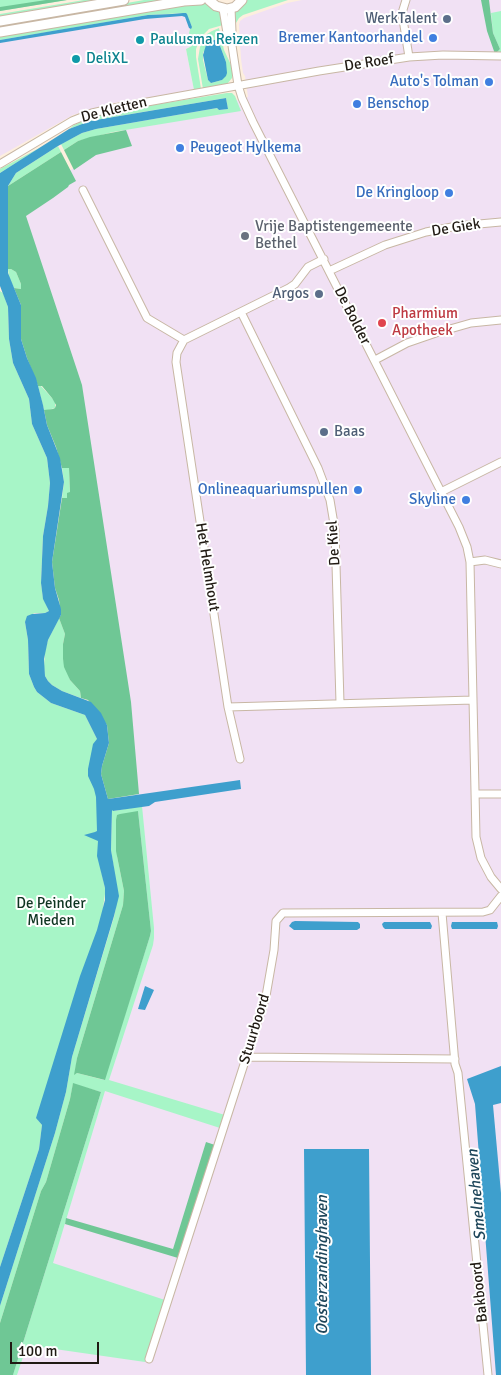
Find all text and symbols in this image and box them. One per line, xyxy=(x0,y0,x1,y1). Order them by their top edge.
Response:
place label: WerkTalent xyxy=(365,10,437,28)
marker: WerkTalent xyxy=(441,13,453,25)
place label: Bremer Kantoorhandel xyxy=(278,29,423,47)
place label: Paulusma Reizen xyxy=(150,31,258,49)
marker: Bremer Kantoorhandel xyxy=(427,32,439,44)
marker: Paulusma Reizen xyxy=(134,34,146,46)
place label: DeliXL xyxy=(86,50,128,68)
street label: De Roef xyxy=(343,50,395,76)
marker: DeliXL xyxy=(70,53,82,65)
place label: Auto's Tolman xyxy=(390,73,479,91)
marker: Auto's Tolman xyxy=(483,76,495,88)
street label: De Kletten xyxy=(79,93,149,127)
place label: Benschop xyxy=(367,95,429,113)
marker: Benschop xyxy=(351,98,363,110)
place label: Peugeot Hylkema xyxy=(190,139,301,157)
marker: Peugeot Hylkema xyxy=(174,142,186,154)
place label: De Kringloop xyxy=(356,184,439,202)
marker: De Kringloop xyxy=(443,187,455,199)
street label: De Giek xyxy=(430,215,482,241)
place label: Vrije Baptistengemeente Bethel xyxy=(255,218,413,253)
marker: Vrije Baptistengemeente Bethel xyxy=(239,230,251,242)
street label: De Bolder xyxy=(330,284,374,348)
place label: Argos xyxy=(272,285,309,303)
marker: Argos xyxy=(313,288,325,300)
place label: Pharmium Apotheek xyxy=(392,305,458,340)
marker: Pharmium Apotheek xyxy=(376,317,388,329)
place label: Baas xyxy=(334,423,365,441)
marker: Baas xyxy=(318,426,330,438)
place label: Onlineaquariumspullen xyxy=(198,481,348,499)
marker: Onlineaquariumspullen xyxy=(352,484,364,496)
place label: Skyline xyxy=(409,491,456,509)
marker: Skyline xyxy=(460,494,472,506)
street label: De Kiel xyxy=(323,520,345,566)
street label: Het Helmhout xyxy=(191,521,223,613)
park label: De Peinder Mieden xyxy=(16,895,86,930)
street label: Stuurboord xyxy=(236,992,274,1066)
water label: Smelnehaven xyxy=(463,1149,491,1241)
water label: Oosterzandinghaven xyxy=(313,1195,333,1335)
street label: Bakboord xyxy=(468,1261,492,1323)
scale bar xyxy=(12,1332,101,1364)
text: 100 m xyxy=(18,1342,58,1360)

